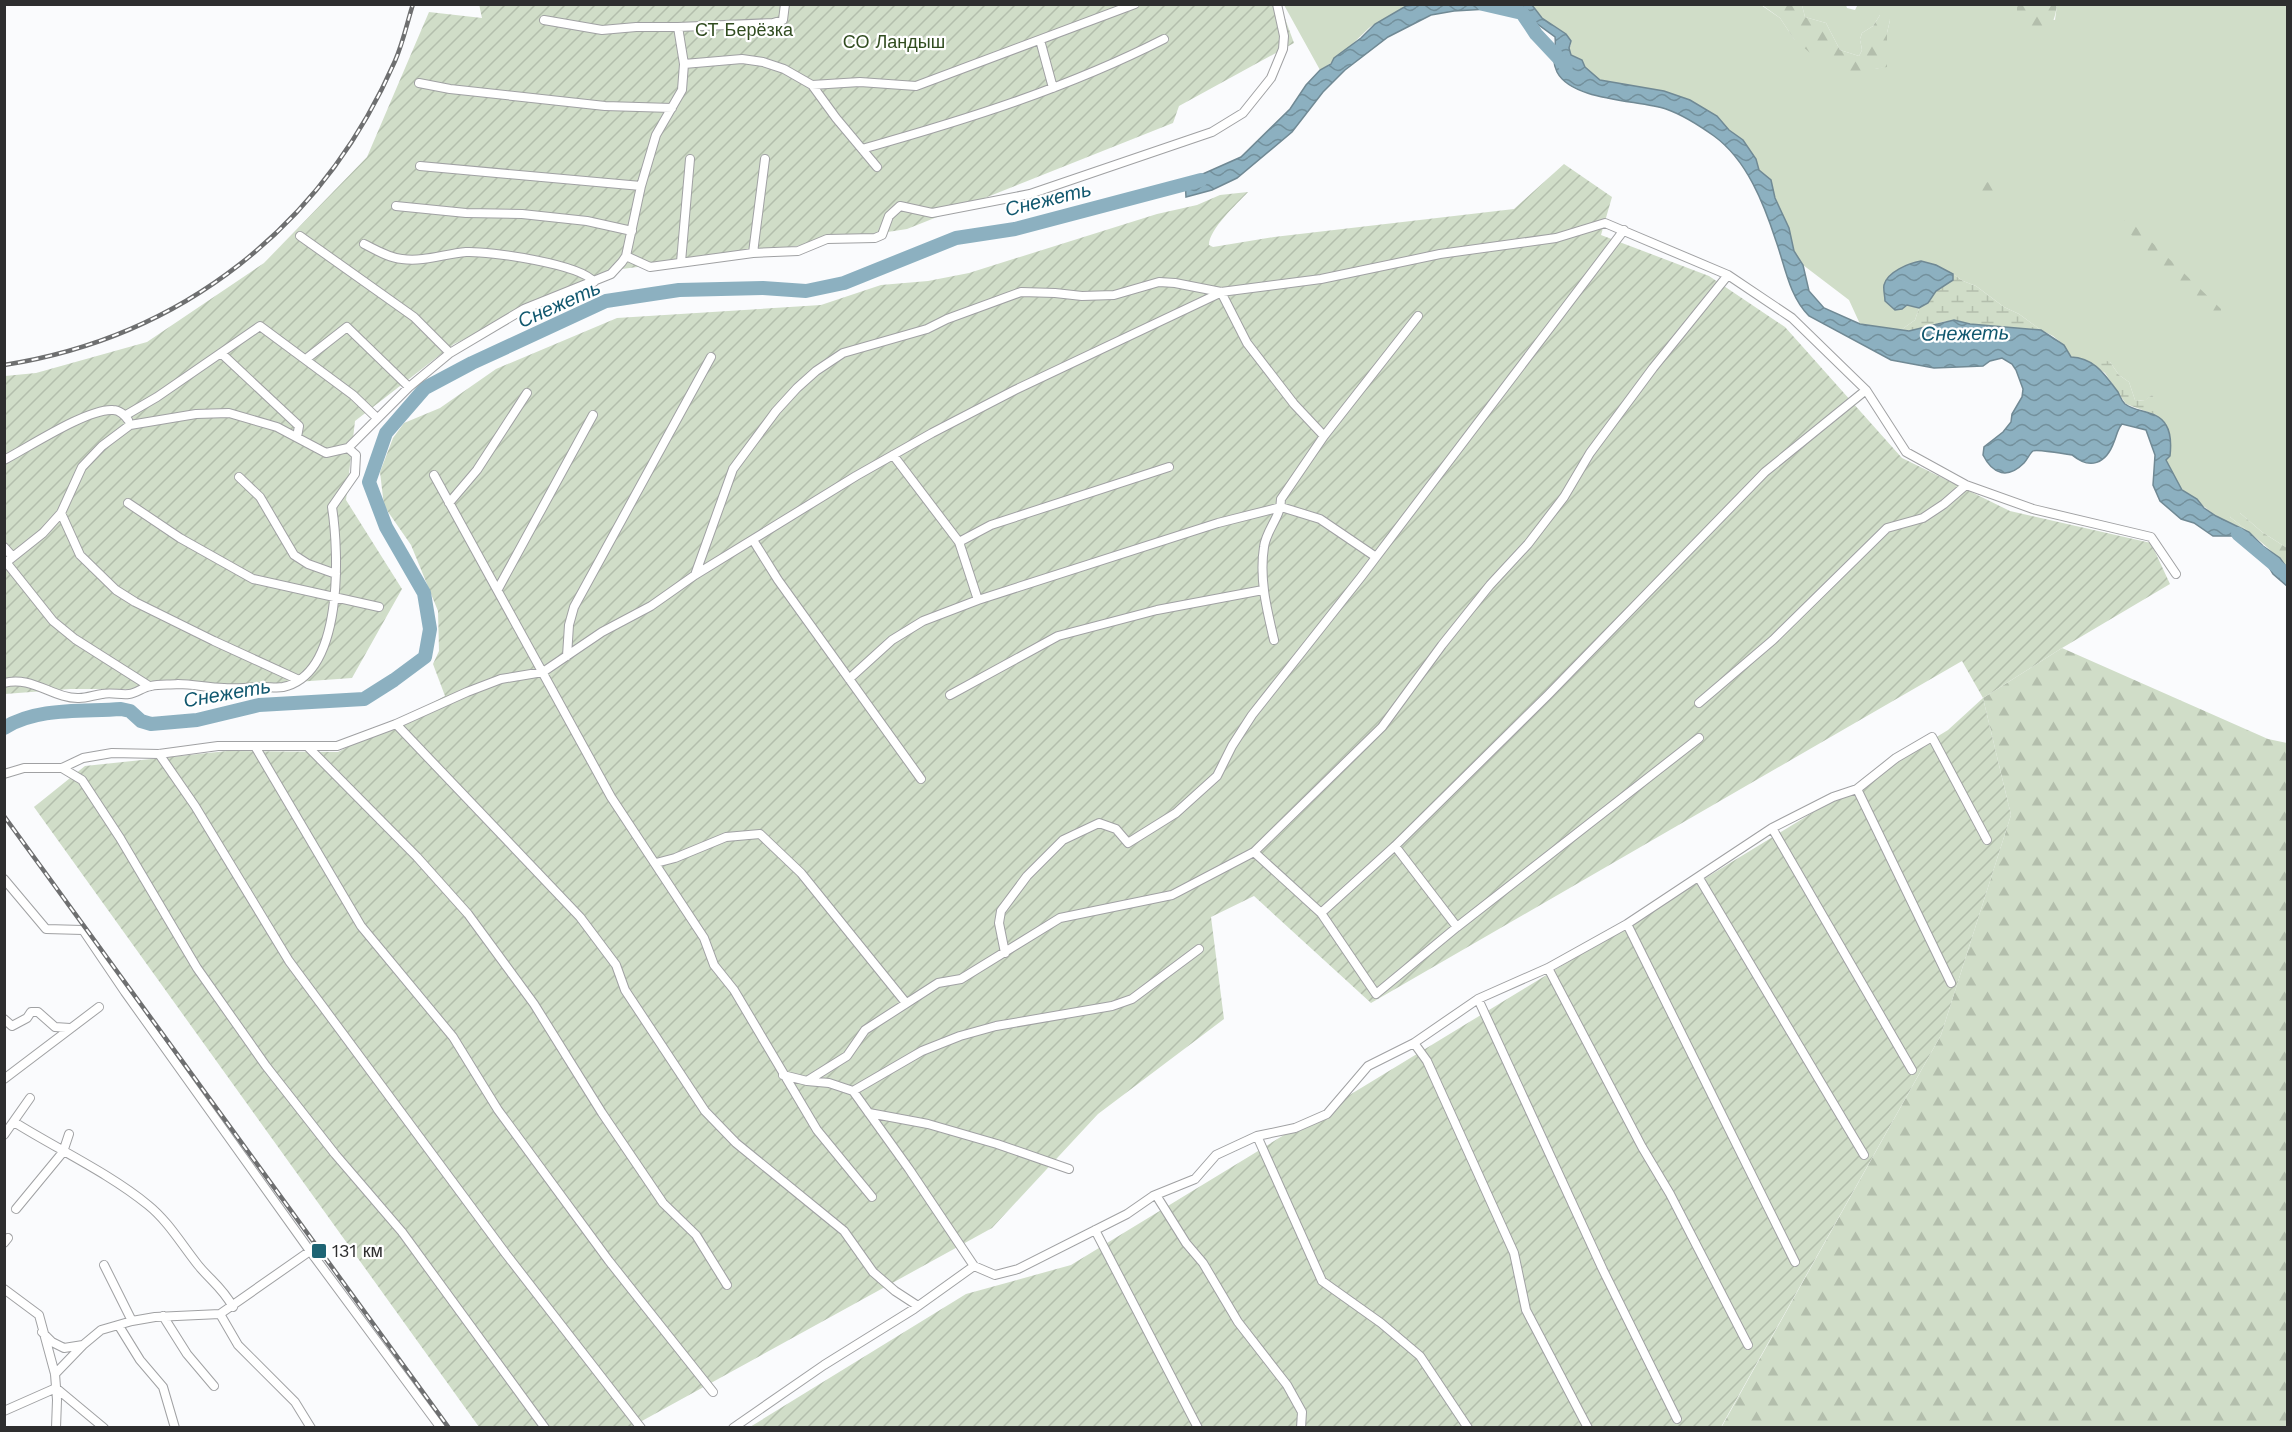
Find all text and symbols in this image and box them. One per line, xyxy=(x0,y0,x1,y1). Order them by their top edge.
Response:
park label: СТ Берёзка xyxy=(695,19,794,40)
park label: СО Ландыш xyxy=(843,31,945,52)
water label: Снежеть xyxy=(1002,177,1094,221)
water label: Снежеть xyxy=(514,275,604,333)
water label: Снежеть xyxy=(1921,320,2009,346)
water label: Снежеть xyxy=(181,674,273,712)
place label: 131 км xyxy=(332,1240,383,1261)
marker: 131 км xyxy=(310,1242,328,1260)

